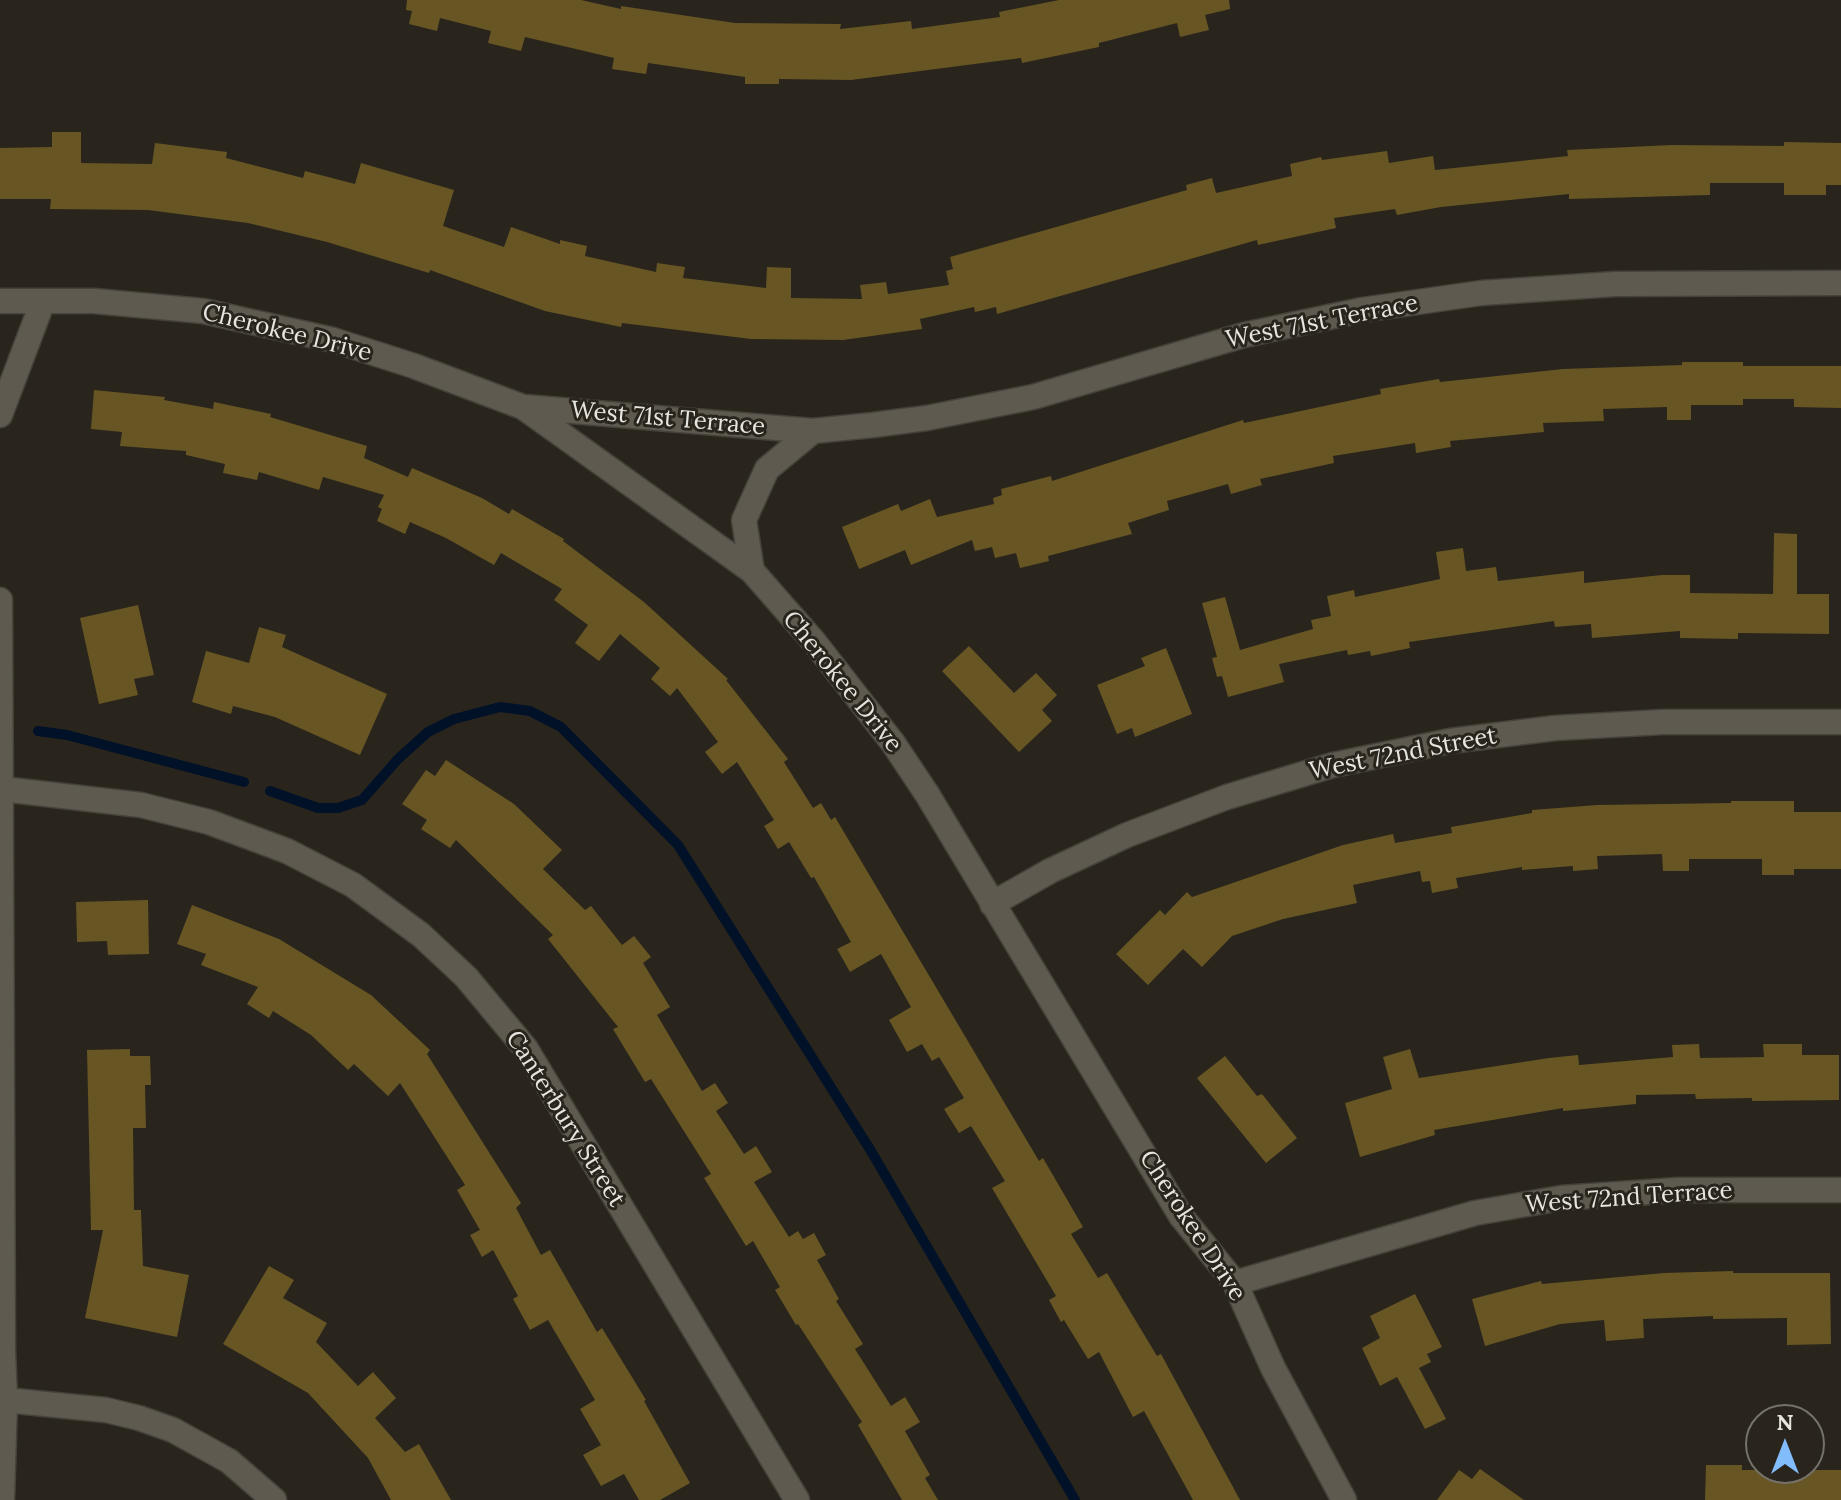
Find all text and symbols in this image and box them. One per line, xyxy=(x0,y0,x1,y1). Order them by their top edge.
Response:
street label: West 71st Terrace xyxy=(1224,289,1420,355)
street label: Cherokee Drive xyxy=(199,298,375,368)
street label: West 71st Terrace xyxy=(570,396,766,442)
street label: Cherokee Drive xyxy=(776,606,908,758)
street label: West 72nd Street xyxy=(1307,722,1499,786)
street label: Canterbury Street xyxy=(499,1026,631,1212)
street label: Cherokee Drive xyxy=(1133,1145,1251,1307)
street label: West 72nd Terrace xyxy=(1524,1176,1734,1220)
north arrow xyxy=(1745,1404,1825,1484)
text: N xyxy=(1776,1408,1794,1436)

